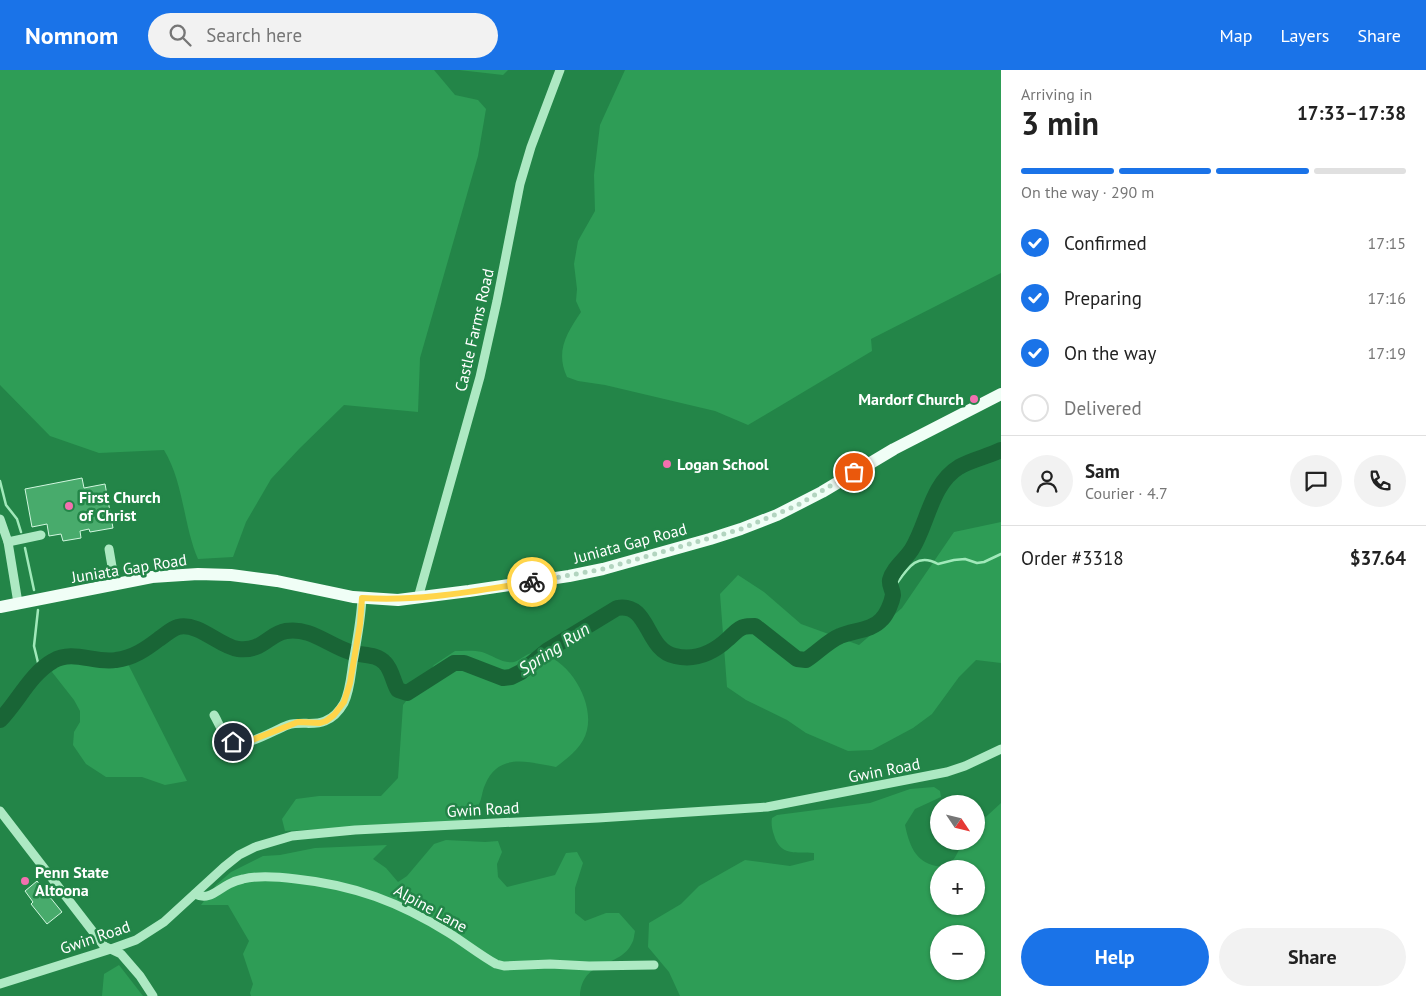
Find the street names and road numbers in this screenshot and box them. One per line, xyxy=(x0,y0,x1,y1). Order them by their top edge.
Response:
street label: Castle Farms Road xyxy=(450,267,498,393)
street label: Juniata Gap Road xyxy=(570,518,689,568)
street label: Juniata Gap Road xyxy=(69,549,188,587)
street label: Gwin Road xyxy=(846,753,922,787)
street label: Gwin Road xyxy=(446,797,520,821)
street label: Alpine Lane xyxy=(391,880,471,936)
street label: Gwin Road xyxy=(57,916,133,958)

